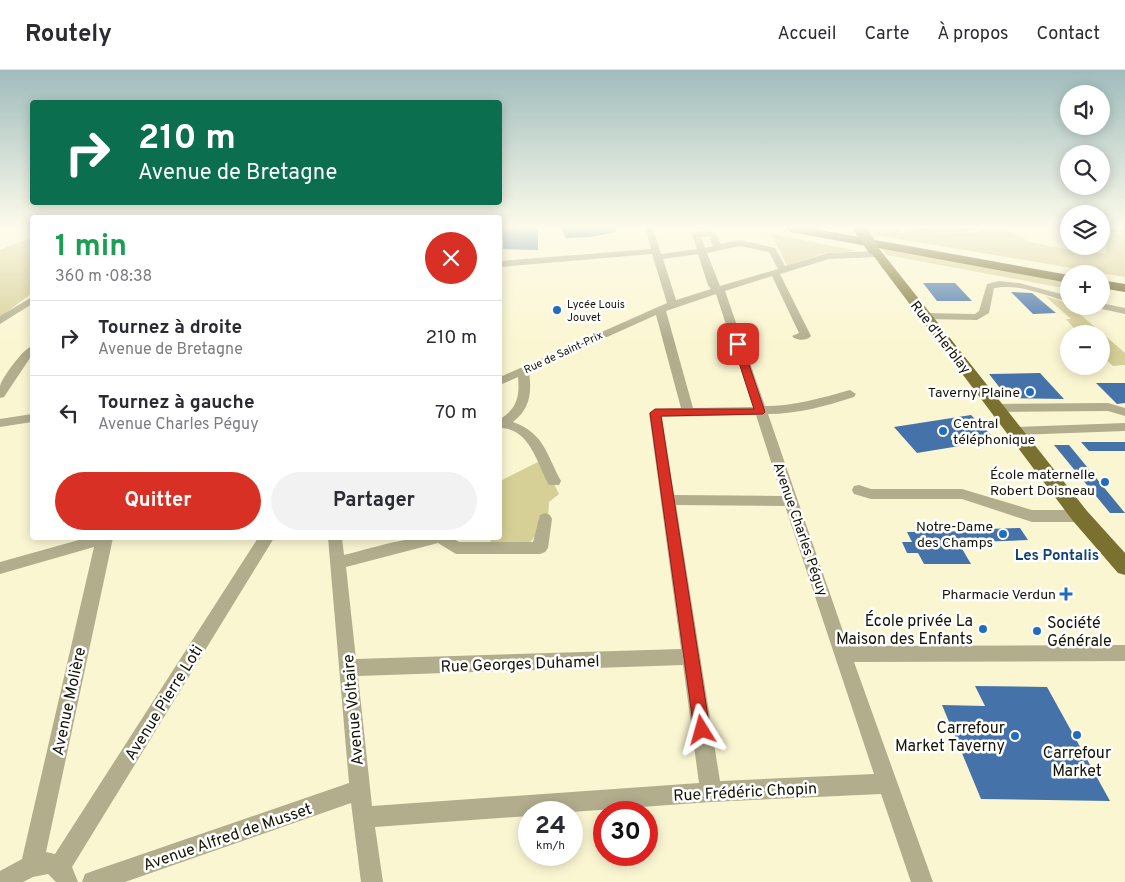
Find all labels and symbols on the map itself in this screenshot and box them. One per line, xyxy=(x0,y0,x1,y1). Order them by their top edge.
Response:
place label: Lycée Louis Jouvet xyxy=(567,298,625,325)
street label: Rue d'Herblay xyxy=(906,298,974,378)
marker: Lycée Louis Jouvet xyxy=(551,304,563,316)
pin xyxy=(717,323,759,365)
street label: Rue de Saint-Prix xyxy=(522,328,605,377)
place label: Taverny Plaine xyxy=(928,385,1020,402)
marker: Taverny Plaine xyxy=(1024,386,1036,398)
place label: Central téléphonique xyxy=(953,416,1035,449)
marker: Central téléphonique xyxy=(937,425,949,437)
street label: Avenue Charles Péguy xyxy=(769,460,831,599)
place label: École maternelle Robert Doisneau xyxy=(990,466,1095,500)
marker: École maternelle Robert Doisneau xyxy=(1099,476,1111,488)
place label: Notre-Dame des Champs xyxy=(916,519,993,552)
marker: Notre-Dame des Champs xyxy=(997,528,1009,540)
district label: Les Pontalis xyxy=(1015,547,1099,566)
place label: Pharmacie Verdun xyxy=(942,587,1056,604)
marker: Pharmacie Verdun xyxy=(1060,588,1072,600)
place label: École privée La Maison des Enfants xyxy=(836,610,973,650)
place label: Société Générale xyxy=(1047,614,1112,652)
marker: École privée La Maison des Enfants xyxy=(977,623,989,635)
marker: Société Générale xyxy=(1031,625,1043,637)
street label: Avenue Pierre Loti xyxy=(121,642,208,764)
street label: Avenue Molière xyxy=(49,645,91,757)
street label: Rue Georges Duhamel xyxy=(440,652,600,678)
street label: Avenue Voltaire xyxy=(339,653,369,766)
position arrow xyxy=(675,703,727,755)
place label: Carrefour Market Taverny xyxy=(895,719,1005,757)
marker: Carrefour Market xyxy=(1071,729,1083,741)
marker: Carrefour Market Taverny xyxy=(1009,730,1021,742)
place label: Carrefour Market xyxy=(1043,744,1111,782)
street label: Rue Frédéric Chopin xyxy=(673,779,818,807)
street label: Avenue Alfred de Musset xyxy=(141,800,315,876)
speed limit sign: 30 xyxy=(593,801,658,866)

